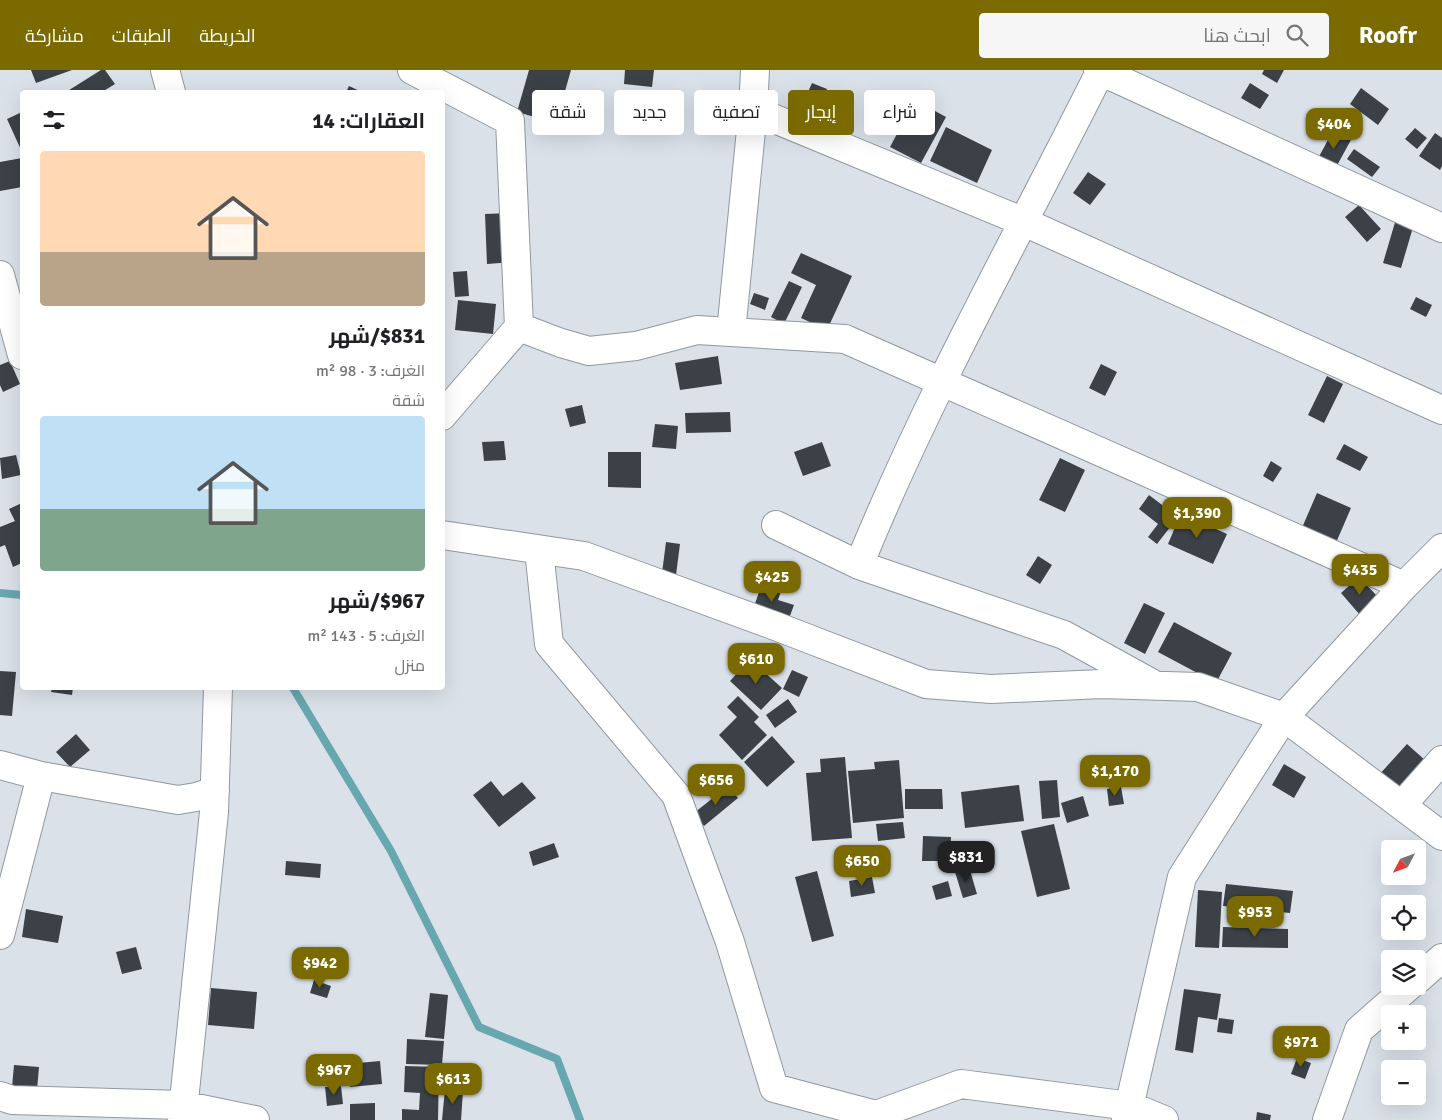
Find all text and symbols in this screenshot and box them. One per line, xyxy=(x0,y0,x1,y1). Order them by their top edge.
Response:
search box xyxy=(979,13,1329,58)
text: Roofr xyxy=(1359,20,1417,50)
icon: search xyxy=(1283,21,1311,49)
text: ابحث هنا xyxy=(1203,24,1271,48)
text: مشاركة xyxy=(25,25,84,47)
text: الطبقات xyxy=(112,25,171,47)
text: الخريطة xyxy=(199,25,256,47)
chip: شقة xyxy=(532,90,604,135)
chip: جديد xyxy=(614,90,684,135)
chip: تصفية xyxy=(694,90,778,135)
chip: إيجار xyxy=(788,90,854,135)
chip: شراء xyxy=(864,90,935,135)
icon: filters xyxy=(40,106,68,134)
text: العقارات: 14 xyxy=(312,108,425,134)
pin: $404 xyxy=(1304,108,1364,150)
text: $404 xyxy=(1317,114,1351,134)
icon: home xyxy=(188,183,278,273)
text: $831/شهر xyxy=(329,323,425,349)
text: الغرف: 3 · 98 m² xyxy=(316,361,425,381)
text: شقة xyxy=(392,391,425,411)
icon: home xyxy=(188,448,278,538)
pin: $1,390 xyxy=(1156,496,1238,539)
text: $1,390 xyxy=(1173,503,1221,523)
pin: $435 xyxy=(1330,554,1390,596)
pin: $425 xyxy=(742,560,802,603)
text: $435 xyxy=(1343,560,1377,580)
text: $425 xyxy=(755,567,789,587)
text: $967/شهر xyxy=(329,588,425,614)
text: الغرف: 5 · 143 m² xyxy=(307,626,425,646)
pin: $610 xyxy=(726,642,786,685)
text: $610 xyxy=(739,649,773,669)
text: منزل xyxy=(395,656,425,676)
pin: $1,170 xyxy=(1074,754,1156,797)
text: $1,170 xyxy=(1091,761,1139,781)
pin: $656 xyxy=(686,764,746,806)
text: $656 xyxy=(699,770,733,790)
pin: $831 xyxy=(936,840,996,883)
north arrow xyxy=(1381,840,1426,885)
map controls xyxy=(1381,840,1426,1105)
pin: $650 xyxy=(832,844,892,887)
text: $831 xyxy=(949,847,983,867)
text: $650 xyxy=(845,851,879,871)
button: locate xyxy=(1381,895,1426,940)
pin: $953 xyxy=(1225,896,1285,938)
text: $953 xyxy=(1238,902,1272,922)
pin: $942 xyxy=(290,946,350,989)
button: layers xyxy=(1381,950,1426,995)
text: $942 xyxy=(303,953,337,973)
button: + xyxy=(1381,1005,1426,1050)
pin: $971 xyxy=(1271,1026,1331,1068)
text: $971 xyxy=(1284,1032,1318,1052)
pin: $967 xyxy=(304,1054,364,1096)
text: $967 xyxy=(317,1060,351,1080)
button: − xyxy=(1381,1060,1426,1105)
pin: $613 xyxy=(423,1062,483,1105)
text: $613 xyxy=(436,1069,470,1089)

